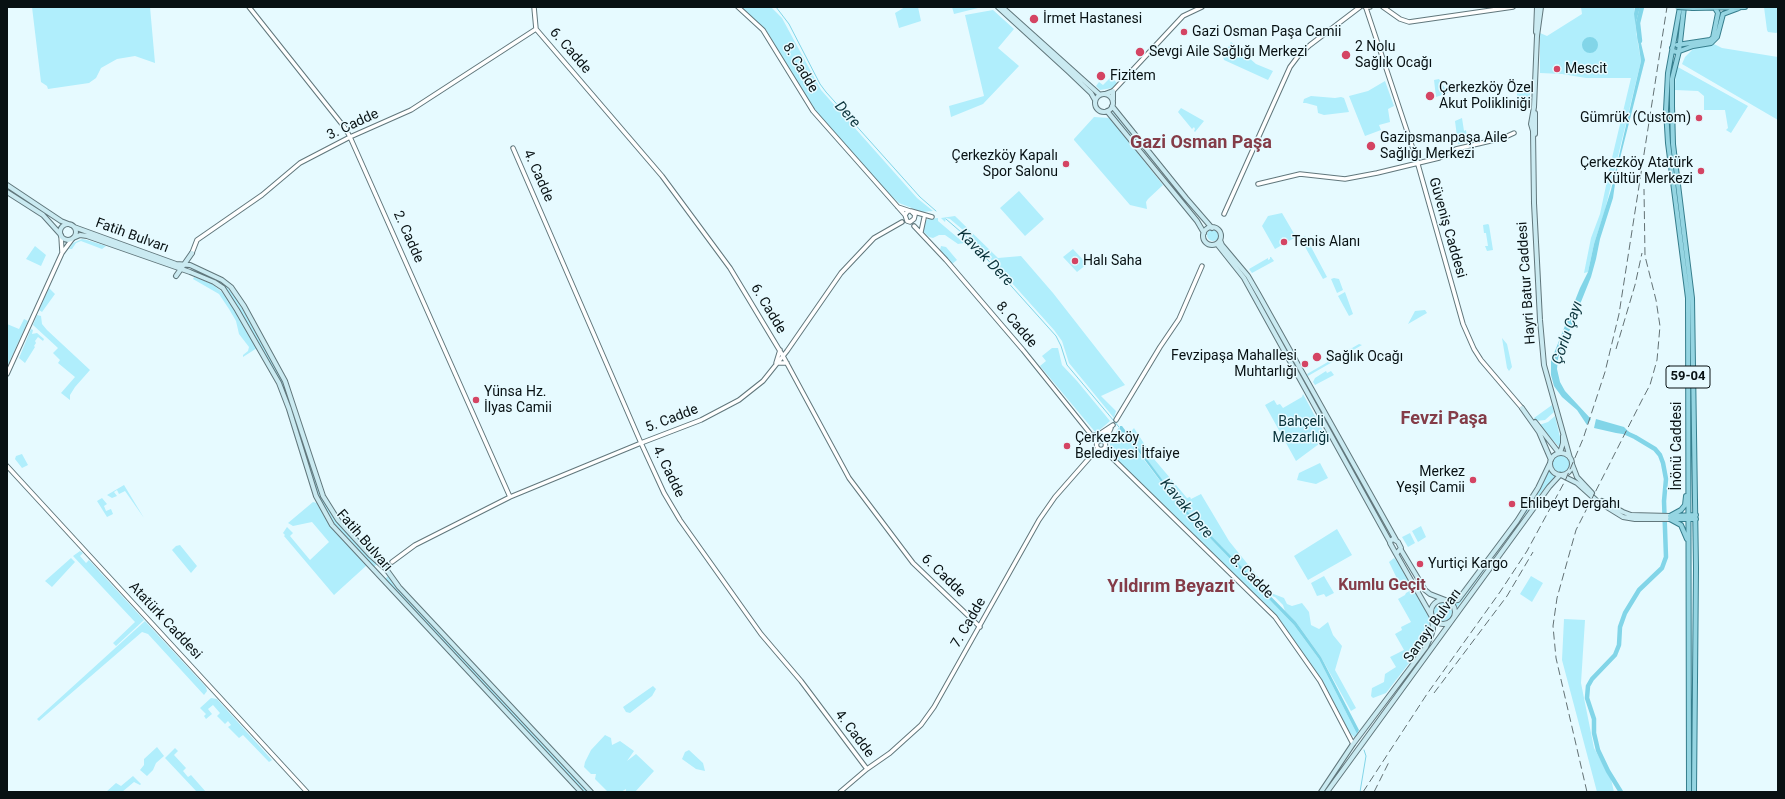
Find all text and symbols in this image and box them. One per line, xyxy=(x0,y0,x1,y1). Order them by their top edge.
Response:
place label: İrmet Hastanesi xyxy=(1043,11,1142,27)
marker: İrmet Hastanesi xyxy=(1028,13,1040,25)
place label: Gazi Osman Paşa Camii xyxy=(1192,24,1341,40)
street label: 6. Cadde xyxy=(546,25,594,77)
marker: Gazi Osman Paşa Camii xyxy=(1179,27,1189,37)
place label: 2 Nolu Sağlık Ocağı xyxy=(1355,39,1432,72)
street label: 8. Cadde xyxy=(779,40,821,96)
place label: Sevgi Aile Sağlığı Merkezi xyxy=(1149,44,1307,60)
marker: Sevgi Aile Sağlığı Merkezi xyxy=(1134,46,1146,58)
marker: 2 Nolu Sağlık Ocağı xyxy=(1340,49,1352,61)
place label: Mescit xyxy=(1565,61,1607,77)
marker: Mescit xyxy=(1552,64,1562,74)
place label: Fizitem xyxy=(1110,68,1156,84)
marker: Fizitem xyxy=(1095,70,1107,82)
place label: Çerkezköy Özel Akut Polikliniği xyxy=(1439,80,1534,112)
marker: Çerkezköy Özel Akut Polikliniği xyxy=(1424,90,1436,102)
water label: Dere xyxy=(830,98,864,132)
street label: 3. Cadde xyxy=(325,106,381,144)
place label: Gümrük (Custom) xyxy=(1580,110,1691,126)
marker: Gümrük (Custom) xyxy=(1694,113,1704,123)
place label: Gazipsmanpaşa Aile Sağlığı Merkezi xyxy=(1380,130,1507,162)
district label: Gazi Osman Paşa xyxy=(1130,132,1272,154)
marker: Gazipsmanpaşa Aile Sağlığı Merkezi xyxy=(1365,140,1377,152)
street label: 4. Cadde xyxy=(519,147,557,205)
place label: Çerkezköy Kapalı Spor Salonu xyxy=(952,148,1058,180)
place label: Çerkezköy Atatürk Kültür Merkezi xyxy=(1580,155,1693,188)
marker: Çerkezköy Kapalı Spor Salonu xyxy=(1061,159,1071,169)
marker: Çerkezköy Atatürk Kültür Merkezi xyxy=(1696,166,1706,176)
street label: Güveniş Caddesi xyxy=(1425,176,1469,280)
street label: 2. Cadde xyxy=(389,208,427,266)
street label: Fatih Bulvarı xyxy=(93,215,171,257)
street label: Hayri Batur Caddesi xyxy=(1514,221,1540,345)
water label: Kavak Dere xyxy=(953,226,1017,290)
place label: Tenis Alanı xyxy=(1292,234,1360,250)
marker: Tenis Alanı xyxy=(1279,237,1289,247)
place label: Halı Saha xyxy=(1083,253,1142,269)
marker: Halı Saha xyxy=(1070,256,1080,266)
street label: 6. Cadde xyxy=(747,281,789,337)
street label: 8. Cadde xyxy=(992,299,1040,351)
water label: Çorlu Çayı xyxy=(1549,299,1587,367)
place label: Fevzipaşa Mahallesi Muhtarlığı xyxy=(1171,348,1297,380)
place label: Sağlık Ocağı xyxy=(1326,349,1403,365)
marker: Sağlık Ocağı xyxy=(1311,351,1323,363)
marker: Fevzipaşa Mahallesi Muhtarlığı xyxy=(1300,359,1310,369)
road number: 59-04 xyxy=(1666,366,1710,388)
place label: Yünsa Hz. İlyas Camii xyxy=(484,384,552,416)
marker: Yünsa Hz. İlyas Camii xyxy=(471,395,481,405)
street label: 5. Cadde xyxy=(643,401,701,437)
street label: İnönü Caddesi xyxy=(1669,401,1685,491)
district label: Fevzi Paşa xyxy=(1401,408,1487,430)
park label: Bahçeli Mezarlığı xyxy=(1272,414,1330,446)
place label: Çerkezköy Belediyesi İtfaiye xyxy=(1075,430,1180,462)
marker: Çerkezköy Belediyesi İtfaiye xyxy=(1062,441,1072,451)
street label: 4. Cadde xyxy=(648,444,688,500)
place label: Merkez Yeşil Camii xyxy=(1396,464,1465,496)
water label: Kavak Dere xyxy=(1156,475,1216,543)
marker: Merkez Yeşil Camii xyxy=(1468,475,1478,485)
place label: Ehlibeyt Dergahı xyxy=(1520,496,1620,512)
marker: Ehlibeyt Dergahı xyxy=(1507,499,1517,509)
street label: Fatih Bulvarı xyxy=(333,507,395,575)
street label: 6. Cadde xyxy=(917,551,969,601)
street label: 8. Cadde xyxy=(1226,552,1276,602)
place label: Yurtiçi Kargo xyxy=(1428,556,1508,572)
marker: Yurtiçi Kargo xyxy=(1415,559,1425,569)
district label: Yıldırım Beyazıt xyxy=(1107,576,1235,598)
district label: Kumlu Geçit xyxy=(1338,576,1426,596)
street label: Atatürk Caddesi xyxy=(125,579,205,663)
street label: Sanayi Bulvarı xyxy=(1401,586,1465,666)
street label: 7. Cadde xyxy=(948,595,990,651)
street label: 4. Cadde xyxy=(831,707,877,761)

